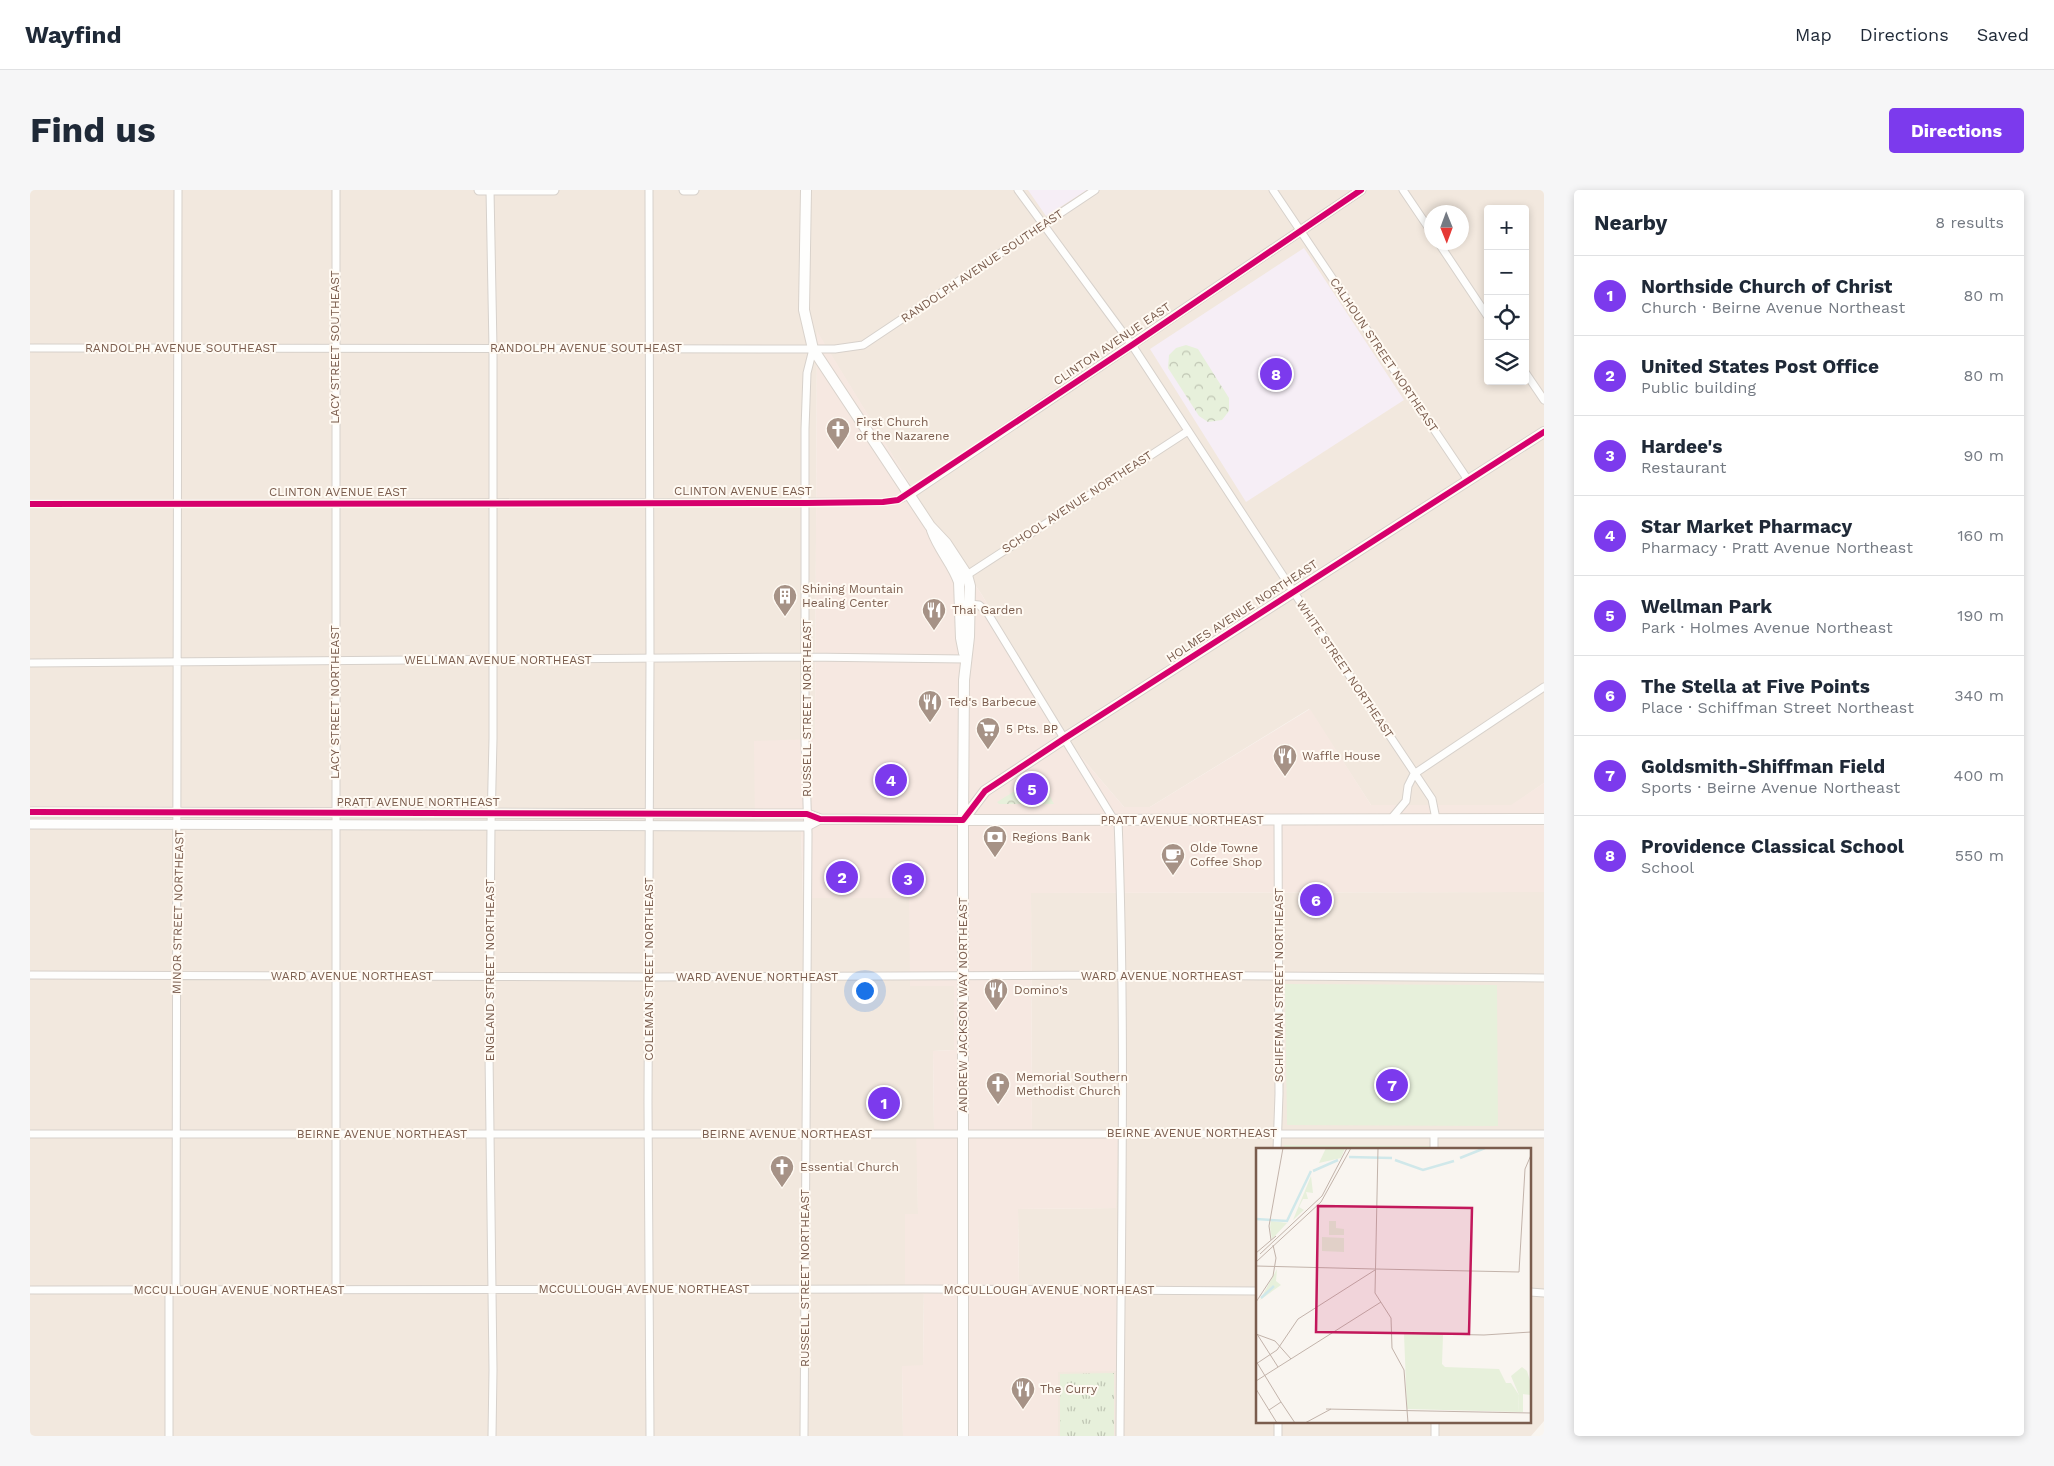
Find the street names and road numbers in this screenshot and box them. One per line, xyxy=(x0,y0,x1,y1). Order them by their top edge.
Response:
street label: RANDOLPH AVENUE SOUTHEAST xyxy=(898,206,1066,326)
street label: LACY STREET SOUTHEAST xyxy=(328,270,342,424)
street label: CALHOUN STREET NORTHEAST xyxy=(1327,275,1441,435)
street label: CLINTON AVENUE EAST xyxy=(1051,300,1173,388)
street label: RANDOLPH AVENUE SOUTHEAST xyxy=(85,341,277,355)
street label: RANDOLPH AVENUE SOUTHEAST xyxy=(490,341,682,355)
street label: SCHOOL AVENUE NORTHEAST xyxy=(999,448,1155,556)
street label: CLINTON AVENUE EAST xyxy=(674,484,812,498)
street label: CLINTON AVENUE EAST xyxy=(269,485,407,499)
street label: HOLMES AVENUE NORTHEAST xyxy=(1164,557,1320,665)
street label: WHITE STREET NORTHEAST xyxy=(1294,597,1396,741)
street label: RUSSELL STREET NORTHEAST xyxy=(800,619,814,797)
street label: LACY STREET NORTHEAST xyxy=(328,625,342,779)
street label: WELLMAN AVENUE NORTHEAST xyxy=(404,653,592,667)
street label: PRATT AVENUE NORTHEAST xyxy=(336,795,500,809)
street label: PRATT AVENUE NORTHEAST xyxy=(1100,813,1264,827)
street label: MINOR STREET NORTHEAST xyxy=(170,830,186,994)
street label: COLEMAN STREET NORTHEAST xyxy=(642,877,656,1061)
street label: ENGLAND STREET NORTHEAST xyxy=(483,879,497,1061)
street label: SCHIFFMAN STREET NORTHEAST xyxy=(1272,888,1286,1082)
street label: ANDREW JACKSON WAY NORTHEAST xyxy=(956,897,970,1113)
street label: WARD AVENUE NORTHEAST xyxy=(271,969,433,983)
street label: WARD AVENUE NORTHEAST xyxy=(1081,969,1243,983)
street label: WARD AVENUE NORTHEAST xyxy=(676,970,838,984)
street label: BEIRNE AVENUE NORTHEAST xyxy=(1107,1126,1277,1140)
street label: BEIRNE AVENUE NORTHEAST xyxy=(297,1127,467,1141)
street label: BEIRNE AVENUE NORTHEAST xyxy=(702,1127,872,1141)
street label: RUSSELL STREET NORTHEAST xyxy=(798,1189,812,1367)
street label: MCCULLOUGH AVENUE NORTHEAST xyxy=(538,1282,750,1296)
street label: MCCULLOUGH AVENUE NORTHEAST xyxy=(133,1283,345,1297)
street label: MCCULLOUGH AVENUE NORTHEAST xyxy=(943,1283,1155,1297)

